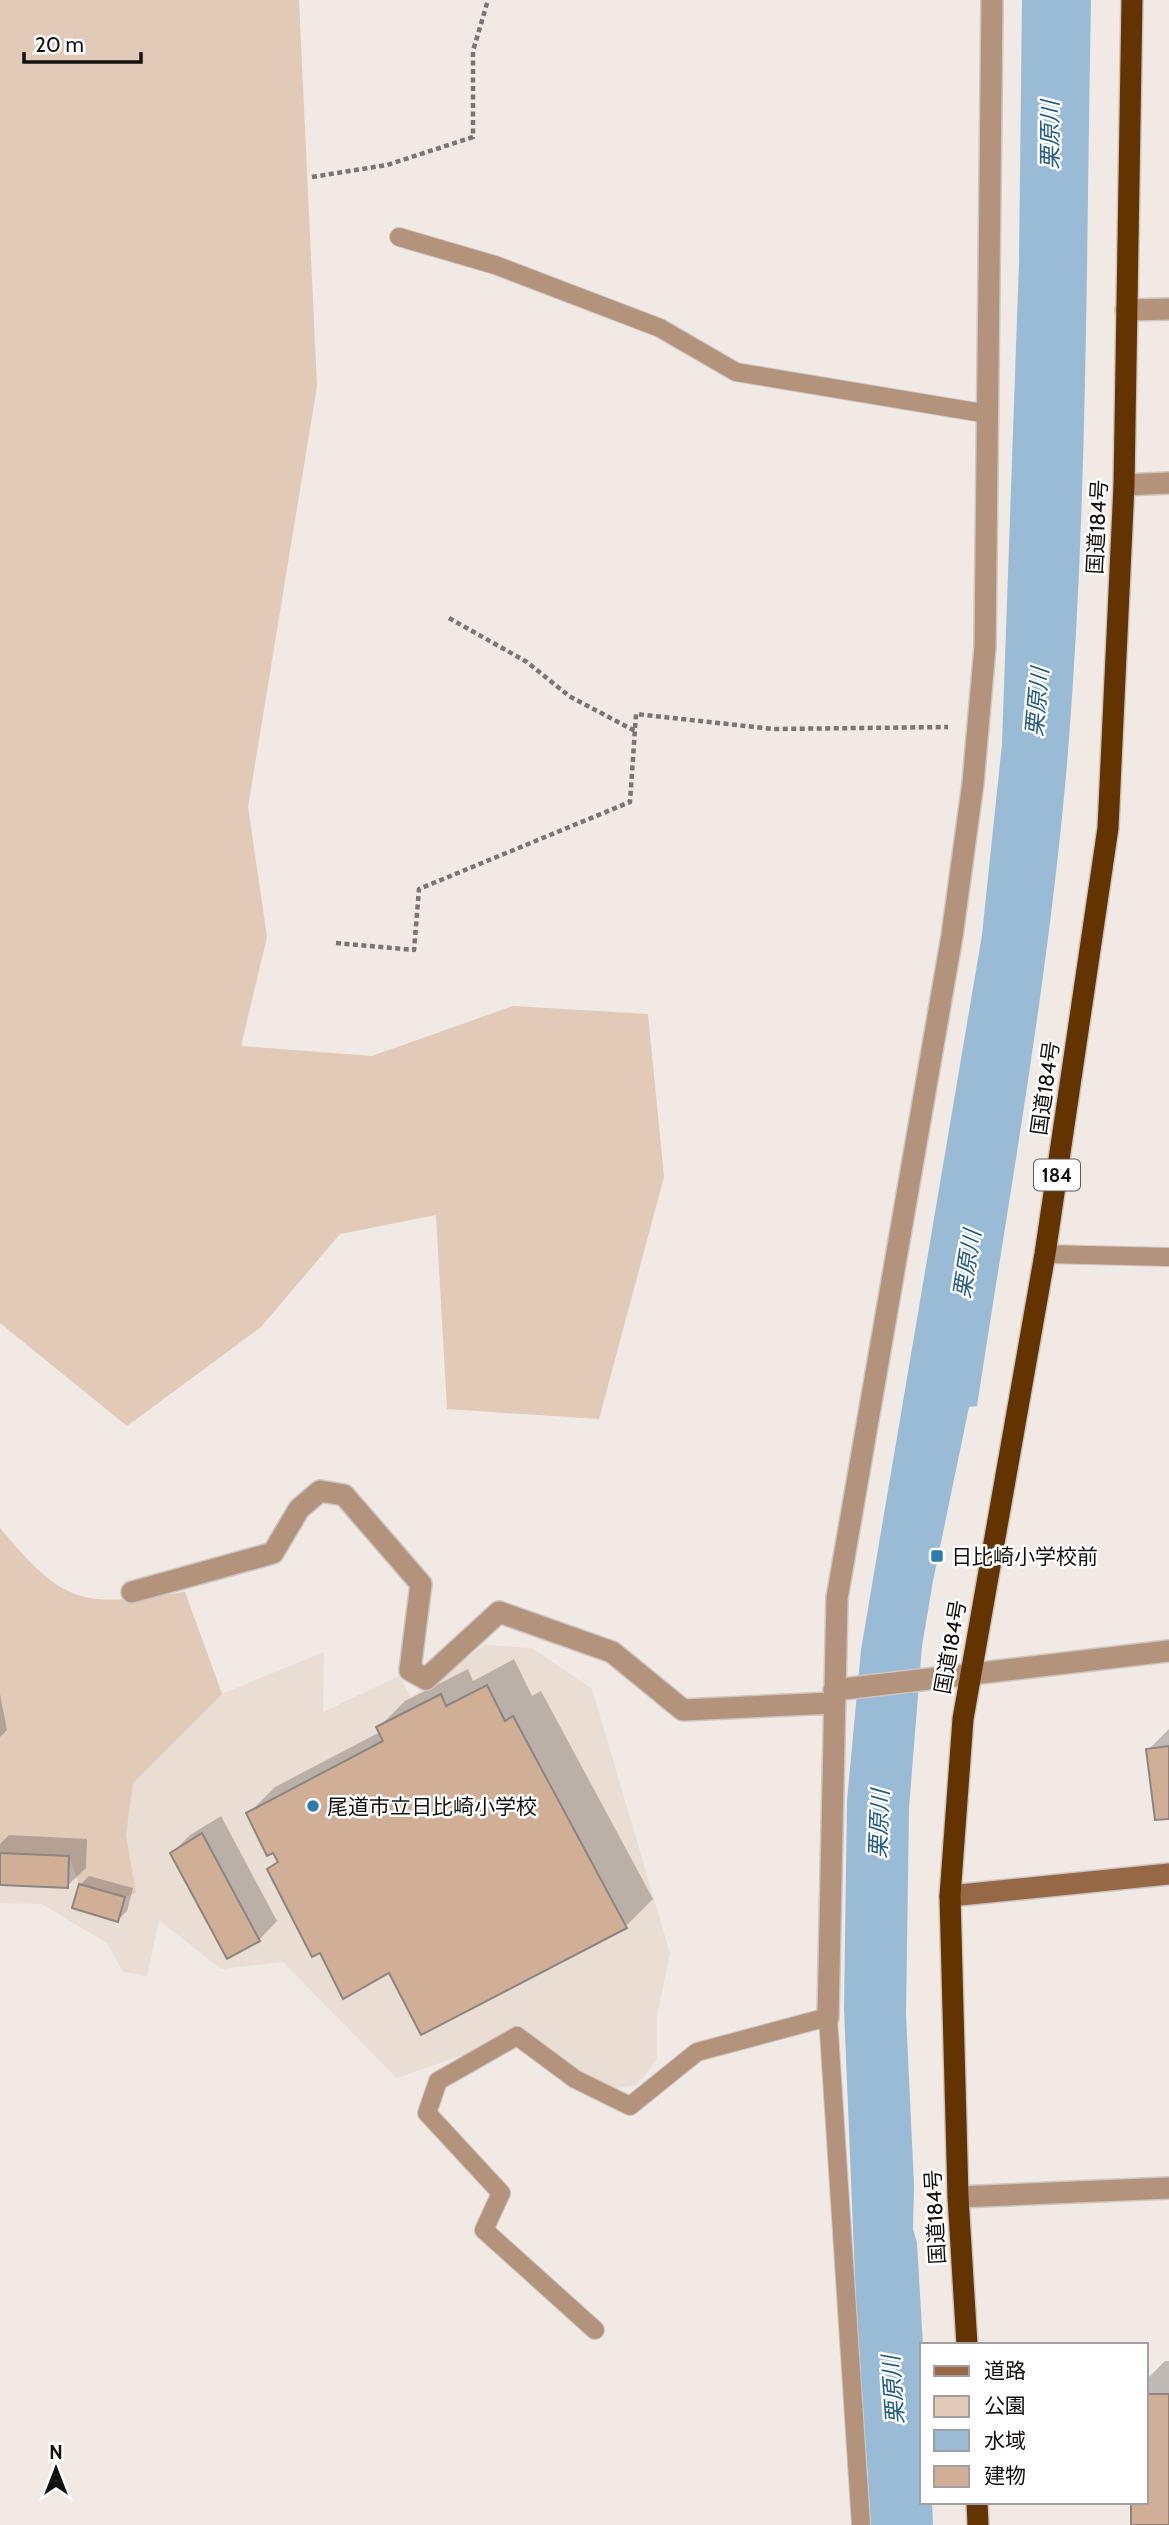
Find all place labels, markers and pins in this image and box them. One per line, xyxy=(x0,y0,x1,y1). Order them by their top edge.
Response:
place label: 日比崎小学校前 xyxy=(951,1544,1098,1569)
marker: 日比崎小学校前 xyxy=(929,1548,945,1564)
place label: 尾道市立日比崎小学校 xyxy=(327,1794,537,1819)
marker: 尾道市立日比崎小学校 xyxy=(305,1798,321,1814)

